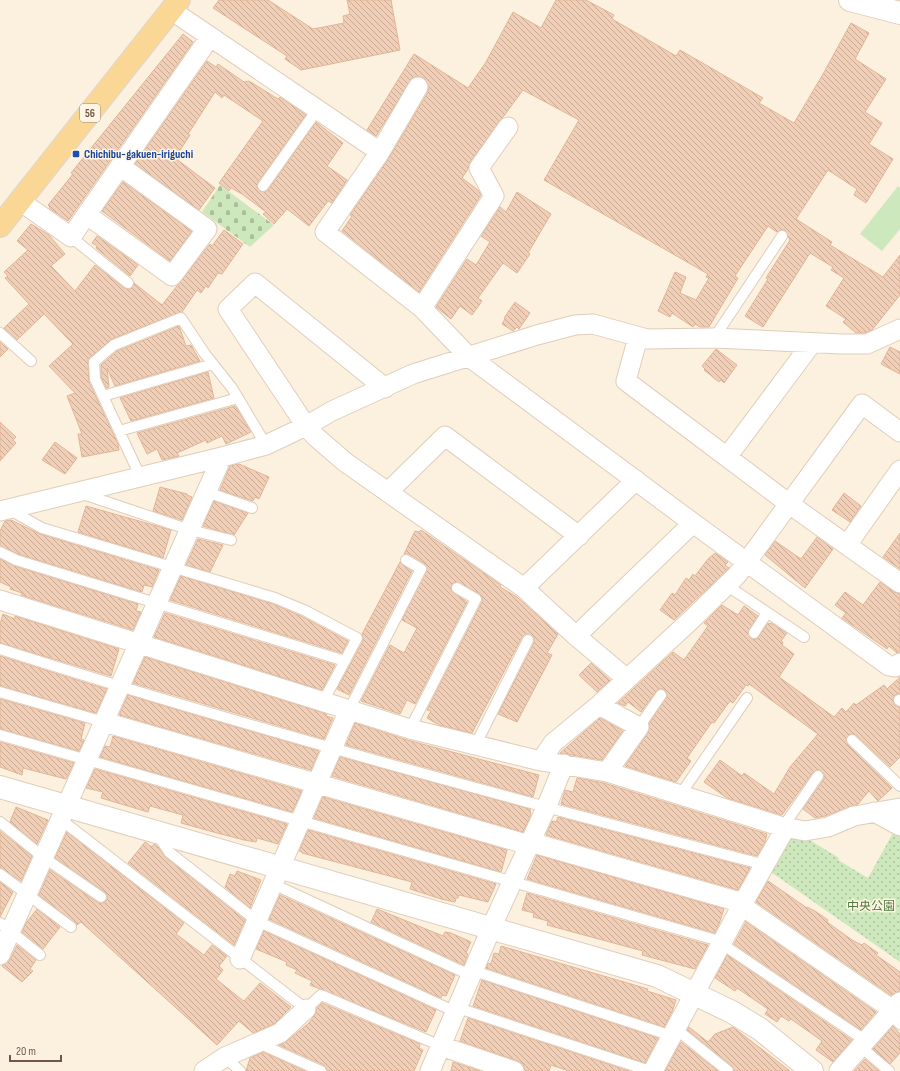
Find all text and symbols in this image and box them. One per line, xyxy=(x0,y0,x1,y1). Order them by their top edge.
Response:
road number: 56 xyxy=(80,104,100,122)
place label: Chichibu-gakuen-iriguchi xyxy=(84,147,193,162)
marker: Chichibu-gakuen-iriguchi xyxy=(71,149,81,159)
park label: 中央公園 xyxy=(847,899,895,914)
scale bar xyxy=(10,1037,61,1063)
text: 20 m xyxy=(16,1044,36,1059)

